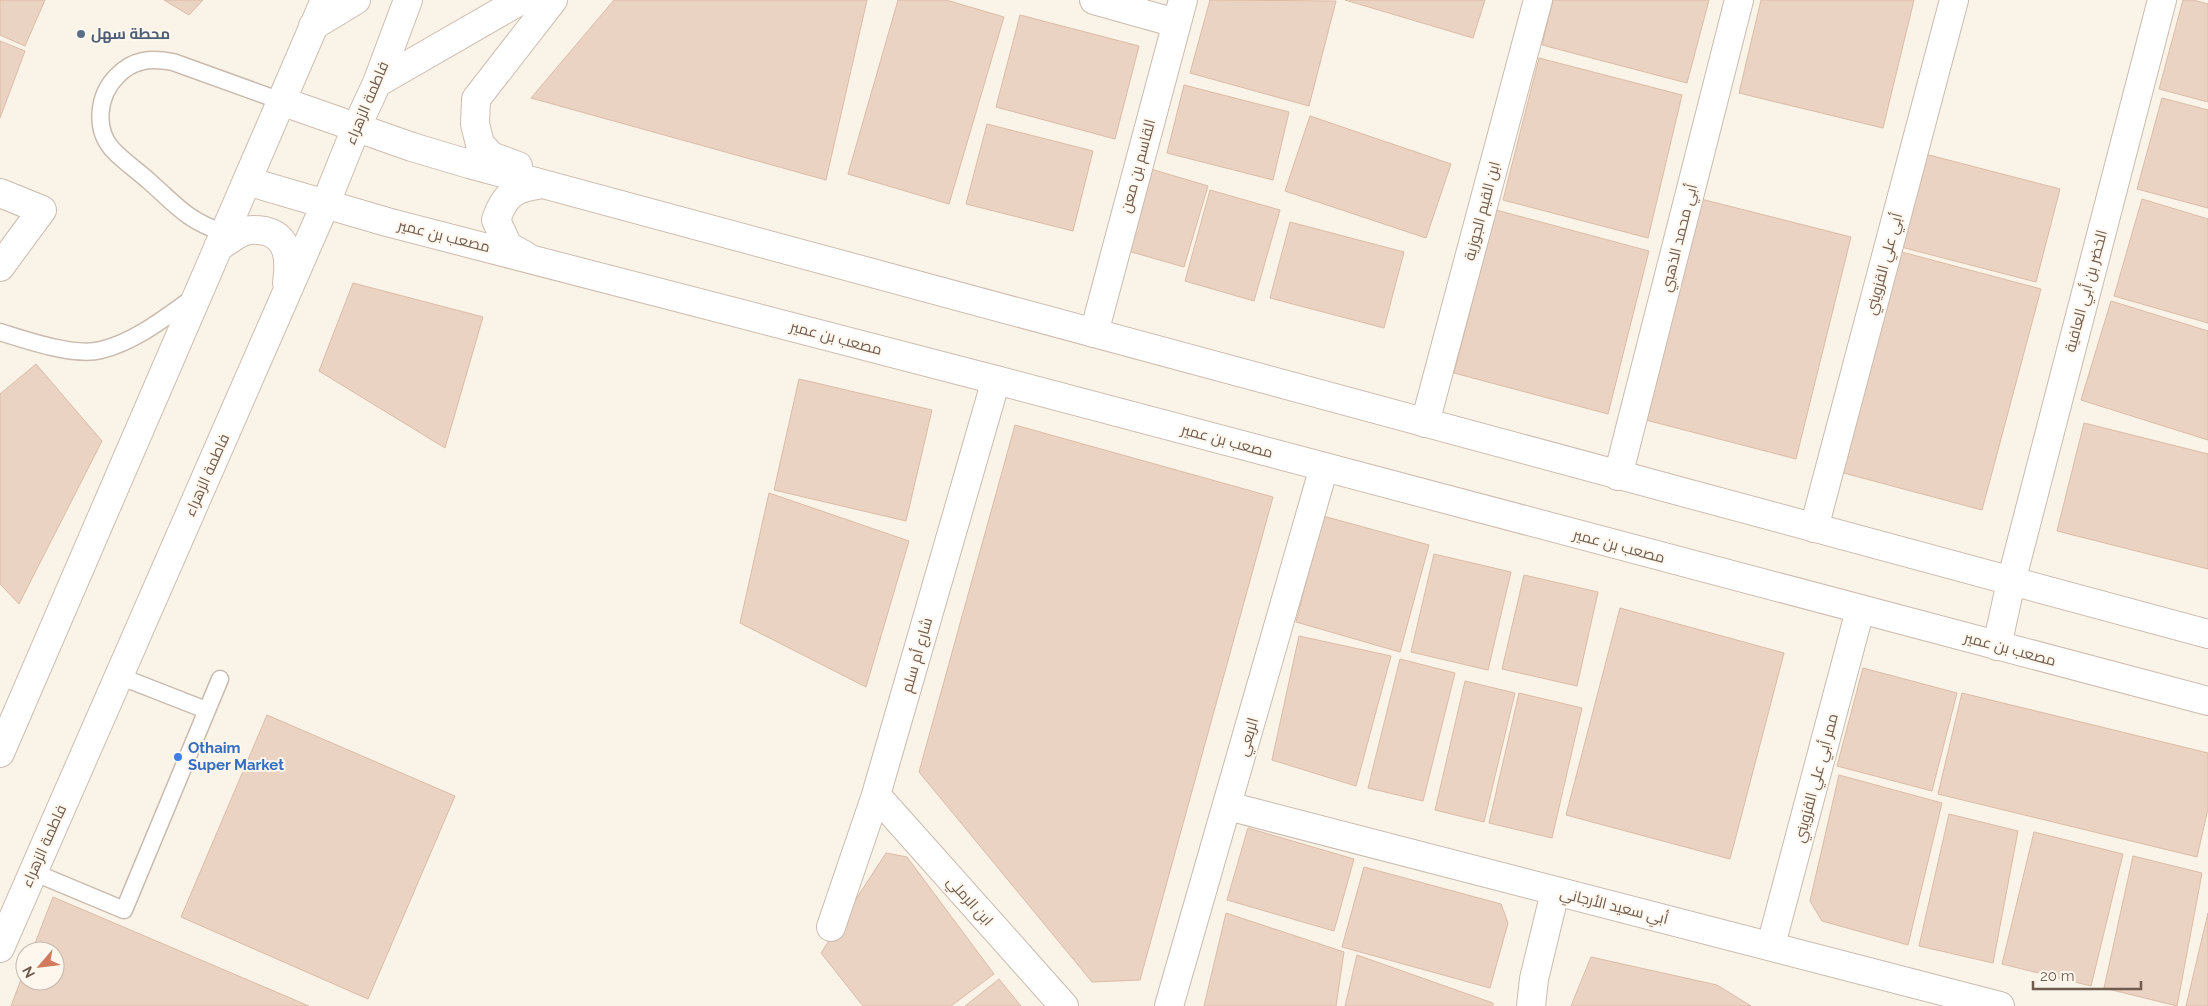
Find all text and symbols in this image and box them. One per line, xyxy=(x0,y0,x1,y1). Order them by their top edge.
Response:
place label: محطة سهل xyxy=(91,25,170,43)
marker: محطة سهل xyxy=(75,28,87,40)
street label: فاطمة الزهراء xyxy=(341,59,393,147)
street label: القاسم بن معن xyxy=(1117,117,1160,215)
street label: ابن القيم الجوزية xyxy=(1460,159,1505,263)
street label: أبي محمد الذهبي xyxy=(1656,182,1704,295)
street label: أبي علي القزويني xyxy=(1861,211,1909,318)
street label: مصعب بن عمير xyxy=(395,216,492,257)
street label: الخضر بن أبي العافية xyxy=(2060,228,2114,355)
street label: مصعب بن عمير xyxy=(787,317,884,360)
street label: مصعب بن عمير xyxy=(1178,420,1275,463)
street label: فاطمة الزهراء xyxy=(181,431,233,519)
street label: مصعب بن عمير xyxy=(1570,525,1667,568)
street label: شارع أم سلم xyxy=(897,615,938,695)
street label: مصعب بن عمير xyxy=(1961,628,2058,671)
street label: ممر أبي علي القزويني xyxy=(1789,711,1845,845)
street label: الربعي xyxy=(1234,716,1265,759)
place label: Othaim Super Market xyxy=(188,739,284,774)
marker: Othaim Super Market xyxy=(172,751,184,763)
street label: فاطمة الزهراء xyxy=(18,802,70,890)
street label: ابن الرملي xyxy=(941,873,997,931)
street label: أبي سعيد الأرجاني xyxy=(1557,883,1670,931)
north arrow xyxy=(15,941,65,991)
scale bar xyxy=(2033,958,2140,990)
text: N xyxy=(19,964,38,981)
text: 20 m xyxy=(2040,967,2075,985)

